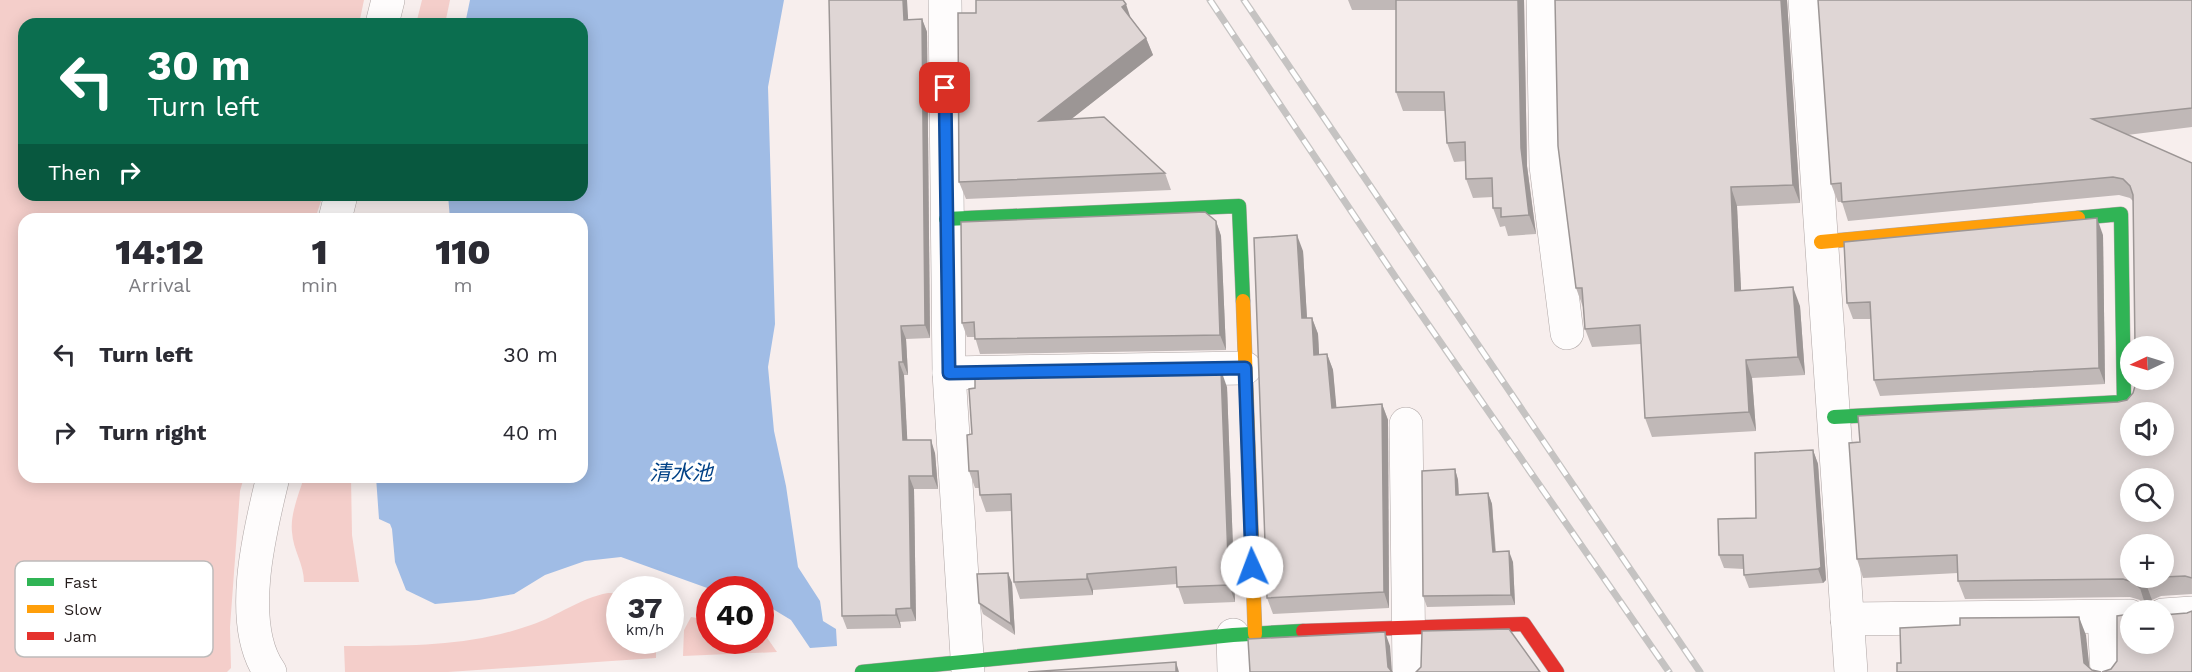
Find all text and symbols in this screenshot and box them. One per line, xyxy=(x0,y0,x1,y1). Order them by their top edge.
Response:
text: 30 m xyxy=(147,41,251,90)
icon: left xyxy=(48,42,126,120)
pin xyxy=(919,62,970,113)
icon: arrive xyxy=(928,71,961,104)
text: Turn left xyxy=(147,91,259,123)
icon: right xyxy=(113,156,146,189)
text: Then xyxy=(48,160,101,185)
text: 14:12 xyxy=(115,231,204,273)
text: 1 xyxy=(311,231,327,273)
text: 110 xyxy=(435,231,491,273)
text: Arrival xyxy=(128,273,191,297)
text: min xyxy=(301,273,338,297)
text: m xyxy=(453,273,472,297)
north arrow xyxy=(2120,336,2174,390)
map controls xyxy=(2120,336,2174,654)
icon: left xyxy=(48,338,81,371)
text: Turn left xyxy=(99,342,193,367)
text: 30 m xyxy=(503,342,558,367)
button: sound xyxy=(2120,402,2174,456)
icon: right xyxy=(48,416,81,449)
text: Turn right xyxy=(99,420,206,445)
text: 40 m xyxy=(502,420,558,445)
water label: 清水池 xyxy=(650,460,714,485)
button: search xyxy=(2120,468,2174,522)
button: + xyxy=(2120,534,2174,588)
position arrow xyxy=(1220,535,1284,599)
legend xyxy=(15,561,213,657)
text: Fast xyxy=(64,573,97,592)
speed limit sign: 40 xyxy=(696,576,774,654)
text: 37 xyxy=(627,590,663,625)
text: Slow xyxy=(64,600,102,619)
button: − xyxy=(2120,600,2174,654)
text: km/h xyxy=(626,621,664,639)
text: Jam xyxy=(64,627,97,646)

